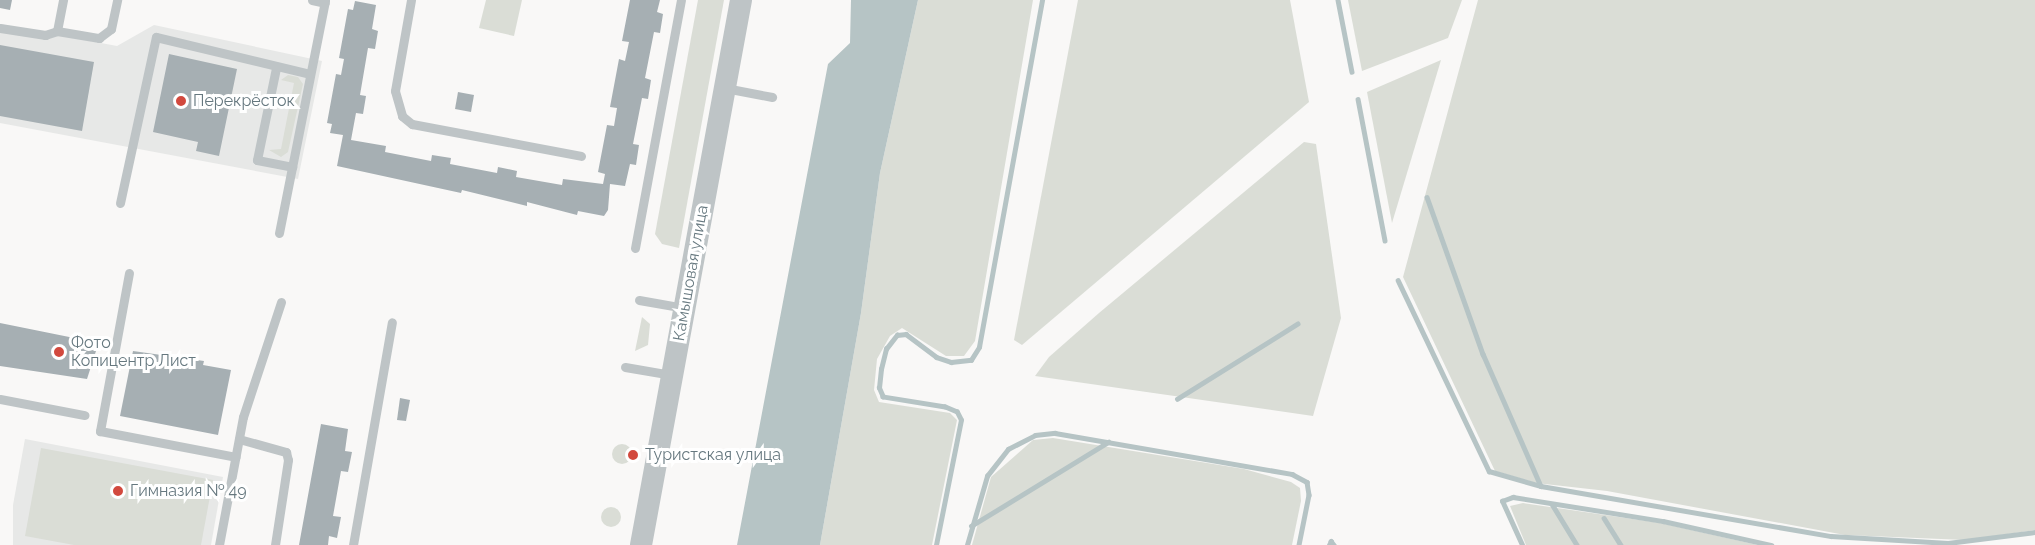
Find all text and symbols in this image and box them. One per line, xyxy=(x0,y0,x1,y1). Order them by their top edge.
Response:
place label: Перекрёсток xyxy=(193,91,295,111)
marker: Перекрёсток xyxy=(174,94,188,108)
street label: Камышовая улица xyxy=(670,203,712,343)
place label: Фото Копицентр Лист xyxy=(71,333,196,371)
marker: Фото Копицентр Лист xyxy=(52,345,66,359)
place label: Туристская улица xyxy=(645,445,781,465)
marker: Туристская улица xyxy=(626,448,640,462)
place label: Гимназия № 49 xyxy=(130,481,247,501)
marker: Гимназия № 49 xyxy=(111,484,125,498)

